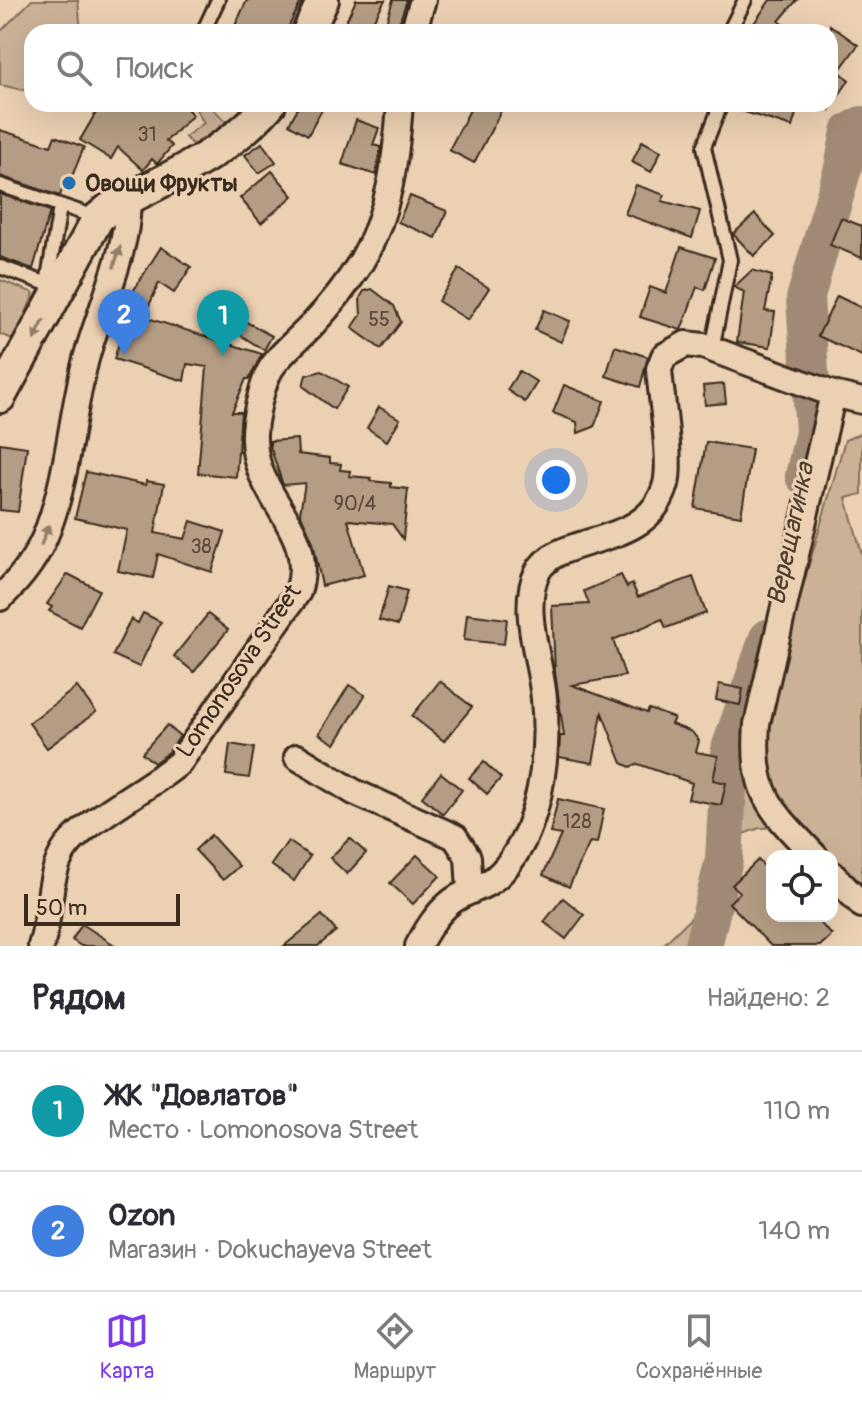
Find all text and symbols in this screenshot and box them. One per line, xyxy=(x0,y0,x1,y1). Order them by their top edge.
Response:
search box xyxy=(24,24,838,112)
icon: search xyxy=(52,46,96,90)
text: Поиск xyxy=(116,50,194,87)
house number: 31 xyxy=(138,122,156,147)
place label: Овощи Фрукты xyxy=(85,169,238,198)
marker: Овощи Фрукты xyxy=(60,174,78,192)
one-way arrow xyxy=(111,245,124,269)
pin: 2 xyxy=(98,289,150,355)
pin: 1 xyxy=(197,290,249,356)
house number: 55 xyxy=(368,307,390,332)
one-way arrow xyxy=(33,319,47,341)
water label: Верещагинка xyxy=(760,458,822,608)
your location xyxy=(536,460,576,500)
house number: 90/4 xyxy=(334,491,377,516)
one-way arrow xyxy=(39,523,52,547)
house number: 38 xyxy=(190,534,212,559)
street label: Lomonosova Street xyxy=(170,579,308,763)
house number: 128 xyxy=(562,809,592,834)
map controls xyxy=(766,850,838,922)
button: locate xyxy=(766,850,838,922)
scale bar xyxy=(24,890,180,926)
text: 50 m xyxy=(36,894,87,922)
text: Рядом xyxy=(32,977,126,1020)
text: Найдено: 2 xyxy=(706,982,830,1014)
text: ЖК "Довлатов" xyxy=(108,1077,299,1114)
text: 1 xyxy=(53,1095,63,1127)
text: 110 m xyxy=(763,1095,830,1127)
text: Место · Lomonosova Street xyxy=(108,1114,418,1146)
text: Ozon xyxy=(108,1197,175,1234)
text: 2 xyxy=(51,1215,65,1247)
text: 140 m xyxy=(758,1215,830,1247)
text: Магазин · Dokuchayeva Street xyxy=(108,1234,432,1266)
tab: Карта xyxy=(100,1309,154,1385)
tab: Маршрут xyxy=(353,1309,436,1385)
tab: Сохранённые xyxy=(636,1309,762,1385)

